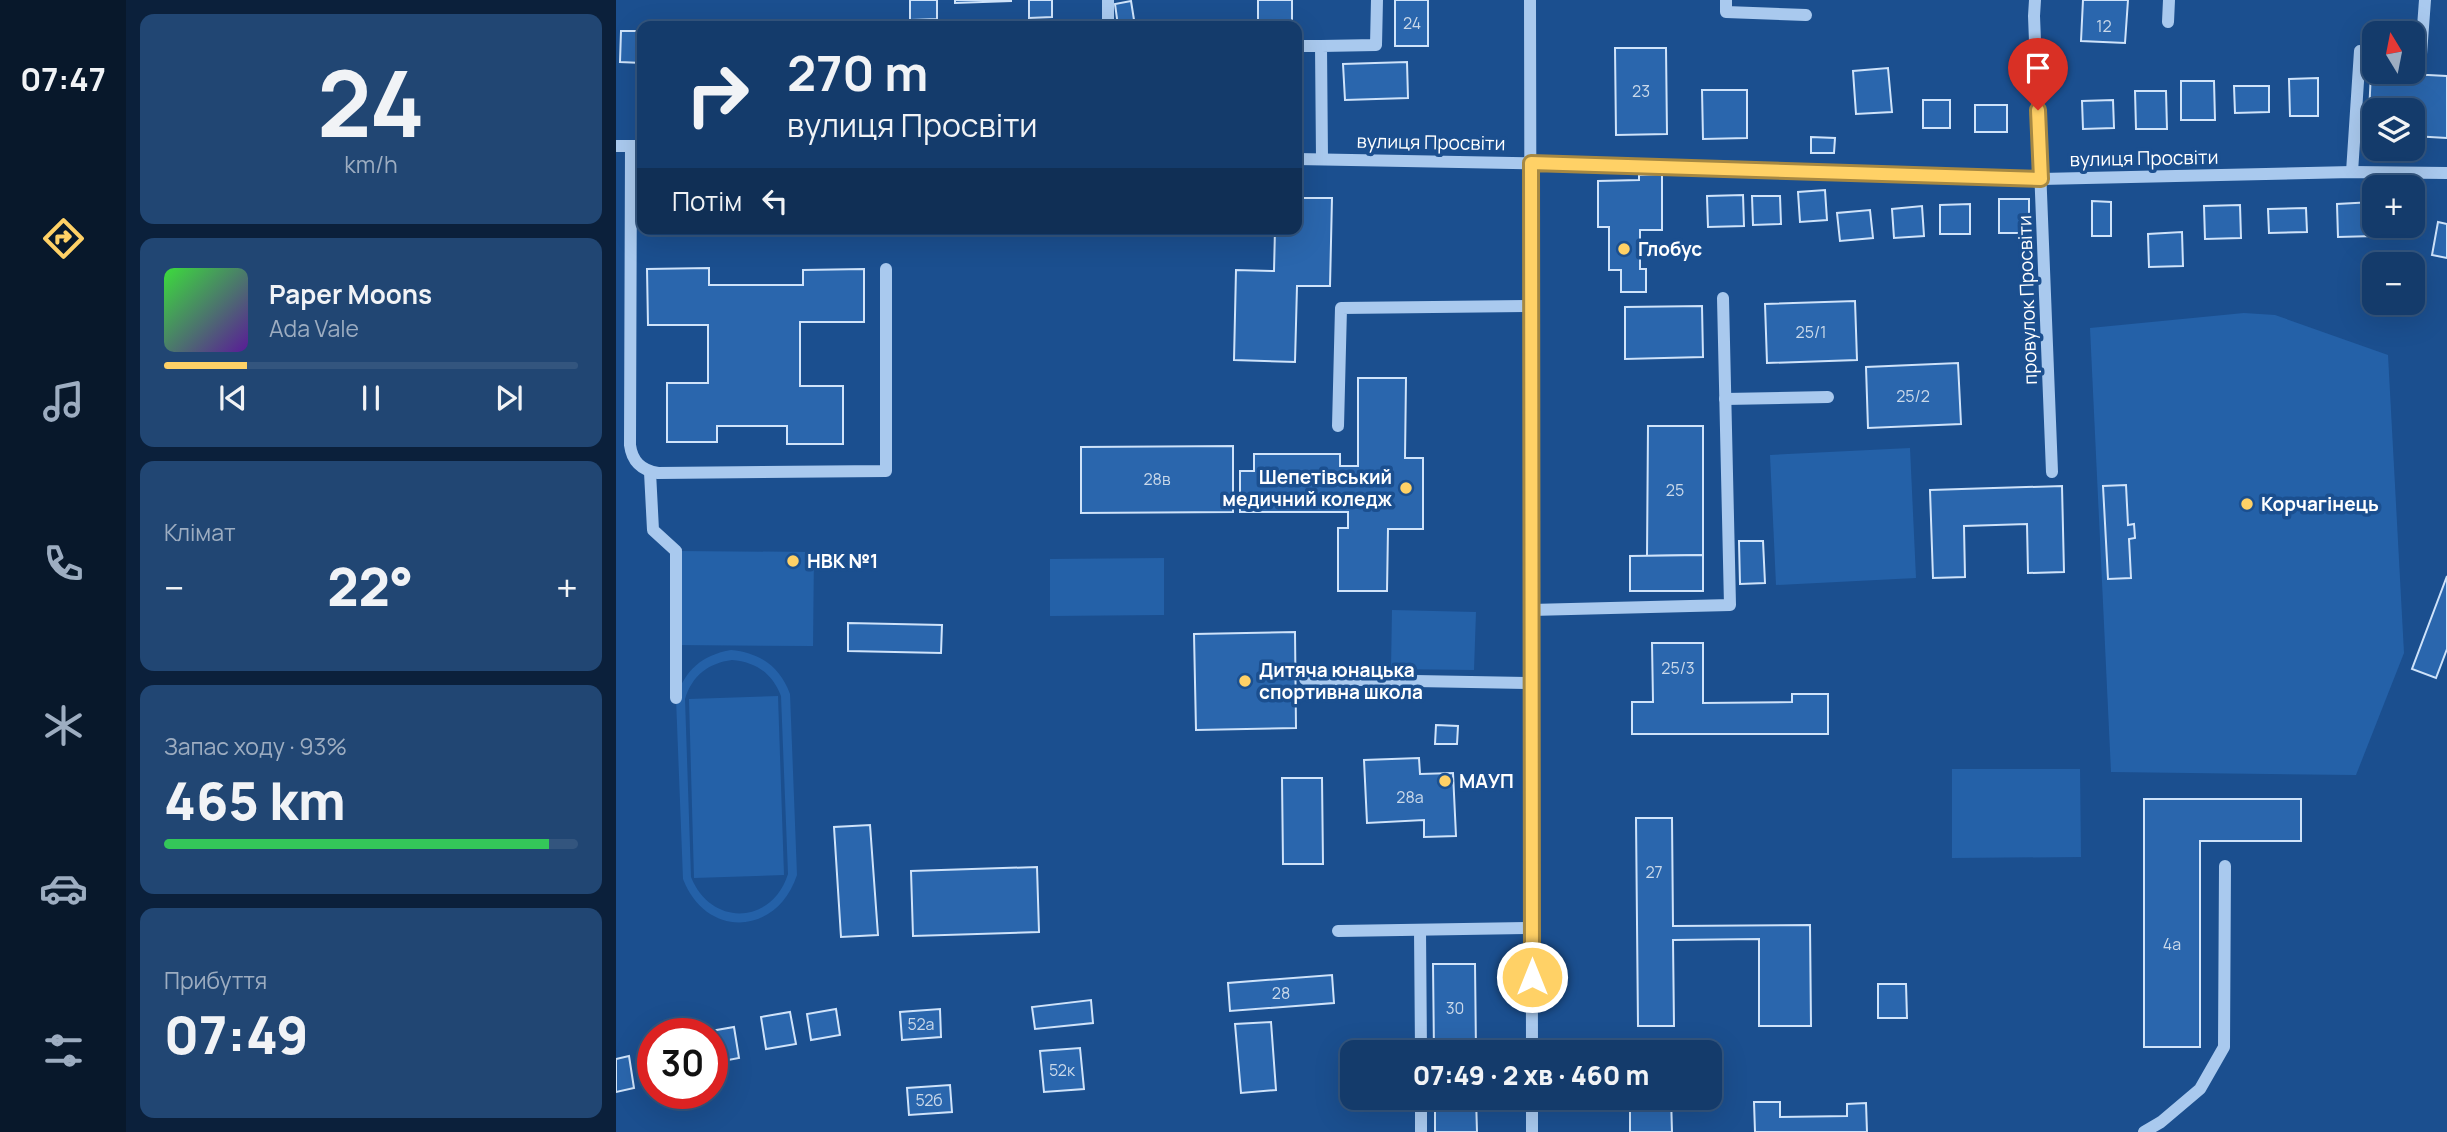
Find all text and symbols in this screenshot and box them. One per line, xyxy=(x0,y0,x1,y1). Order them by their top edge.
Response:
house number: 24 xyxy=(1403,12,1421,34)
house number: 12 xyxy=(2096,15,2112,37)
north arrow xyxy=(2362,21,2426,84)
map controls xyxy=(2362,21,2425,315)
pin xyxy=(2008,38,2068,110)
text: 270 m xyxy=(787,39,928,106)
text: 24 xyxy=(317,40,425,164)
icon: right xyxy=(672,49,763,140)
icon: arrive xyxy=(2019,49,2057,87)
text: 07:47 xyxy=(20,57,106,101)
house number: 23 xyxy=(1632,80,1650,102)
button: layers xyxy=(2362,98,2425,161)
text: вулиця Просвіти xyxy=(787,103,1038,147)
street label: вулиця Просвіти xyxy=(1356,128,1506,156)
street label: вулиця Просвіти xyxy=(2069,144,2219,172)
text: km/h xyxy=(344,148,398,180)
button: + xyxy=(2362,175,2425,238)
icon: left xyxy=(756,182,794,220)
text: Потім xyxy=(672,183,742,219)
icon: directions xyxy=(39,214,88,263)
street label: провулок Просвіти xyxy=(2011,215,2043,385)
place label: Глобус xyxy=(1638,236,1702,262)
marker: Глобус xyxy=(1616,241,1632,257)
button: − xyxy=(2362,252,2425,315)
text: Paper Moons xyxy=(269,276,432,312)
text: Ada Vale xyxy=(269,312,359,344)
house number: 25/1 xyxy=(1796,321,1826,343)
icon: music xyxy=(39,377,88,426)
icon: previous xyxy=(214,379,252,417)
icon: pause xyxy=(352,379,390,417)
icon: next xyxy=(490,379,528,417)
house number: 25/2 xyxy=(1896,385,1930,407)
place label: Шепетівський медичний коледж xyxy=(1222,464,1392,512)
house number: 28в xyxy=(1144,468,1171,490)
house number: 25 xyxy=(1666,479,1684,501)
marker: Шепетівський медичний коледж xyxy=(1398,480,1414,496)
place label: Корчагінець xyxy=(2261,491,2379,517)
marker: Корчагінець xyxy=(2239,496,2255,512)
text: Клімат xyxy=(164,516,236,548)
icon: phone xyxy=(39,539,88,588)
place label: НВК №1 xyxy=(807,548,878,574)
text: 22° xyxy=(327,551,413,622)
marker: НВК №1 xyxy=(785,553,801,569)
text: − xyxy=(164,561,185,613)
text: + xyxy=(556,561,578,613)
place label: Дитяча юнацька спортивна школа xyxy=(1259,657,1423,705)
house number: 25/3 xyxy=(1661,657,1695,679)
marker: Дитяча юнацька спортивна школа xyxy=(1237,673,1253,689)
icon: climate xyxy=(39,701,88,750)
text: Запас ходу · 93% xyxy=(164,730,347,762)
text: 465 km xyxy=(164,765,346,836)
place label: МАУП xyxy=(1459,768,1514,794)
marker: МАУП xyxy=(1437,773,1453,789)
house number: 28а xyxy=(1396,786,1424,808)
house number: 27 xyxy=(1645,861,1663,883)
icon: car xyxy=(39,864,88,913)
house number: 4а xyxy=(2163,933,2181,955)
position arrow xyxy=(1495,940,1569,1014)
text: Прибуття xyxy=(164,964,267,996)
house number: 28 xyxy=(1272,982,1290,1004)
house number: 30 xyxy=(1446,997,1464,1019)
text: 07:49 xyxy=(164,999,309,1070)
house number: 52а xyxy=(908,1013,934,1035)
speed limit sign: 30 xyxy=(637,1018,728,1109)
icon: filters xyxy=(39,1026,88,1075)
text: 07:49 · 2 хв · 460 m xyxy=(1413,1057,1649,1093)
house number: 52к xyxy=(1049,1059,1076,1081)
house number: 52б xyxy=(915,1089,943,1111)

